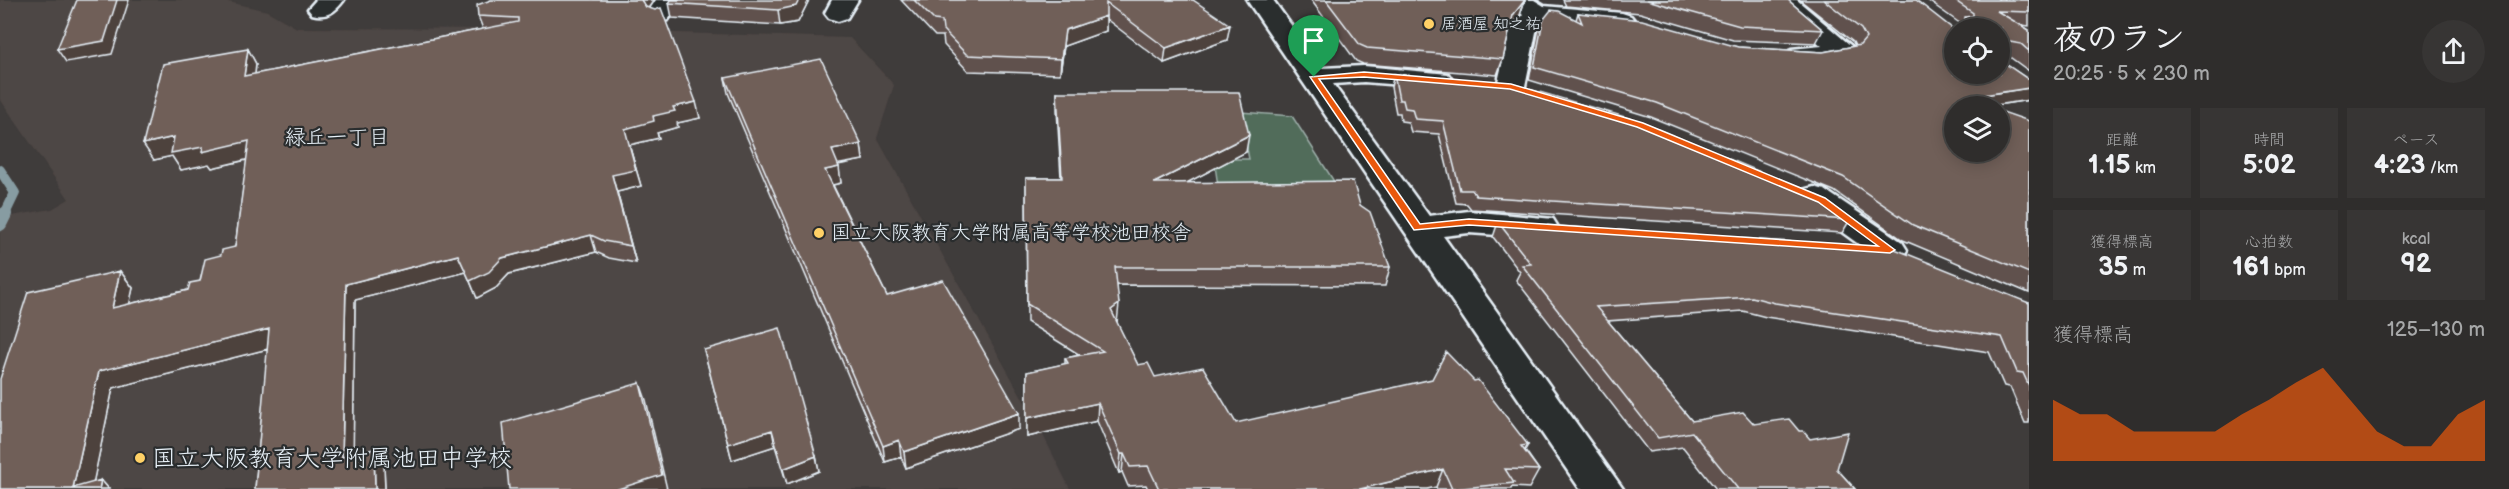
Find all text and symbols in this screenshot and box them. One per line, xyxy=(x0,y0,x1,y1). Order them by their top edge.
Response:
pin xyxy=(1288,15,1339,77)
place label: 居酒屋 知之祐 xyxy=(1441,15,1541,34)
marker: 居酒屋 知之祐 xyxy=(1422,17,1436,31)
map controls xyxy=(1944,18,2010,162)
button: locate xyxy=(1944,18,2010,84)
text: 夜のラン xyxy=(2053,19,2185,59)
button: share xyxy=(2422,20,2485,83)
icon: arrive xyxy=(1297,24,1330,57)
text: 20:25 · 5 × 230 m xyxy=(2053,62,2210,86)
button: layers xyxy=(1944,96,2010,162)
district label: 緑丘一丁目 xyxy=(285,125,390,150)
text: 距離 xyxy=(2106,131,2138,150)
text: 時間 xyxy=(2253,131,2285,150)
text: ペース xyxy=(2392,131,2440,150)
text: 1.15 xyxy=(2088,150,2131,181)
text: 5:02 xyxy=(2242,150,2296,181)
text: 4:23 xyxy=(2374,150,2426,181)
text: km xyxy=(2131,159,2156,178)
text: /km xyxy=(2426,159,2458,178)
place label: 国立大阪教育大学附属高等学校池田校舎 xyxy=(831,221,1191,245)
marker: 国立大阪教育大学附属高等学校池田校舎 xyxy=(812,226,826,240)
text: kcal xyxy=(2402,230,2430,249)
text: 獲得標高 xyxy=(2090,233,2154,252)
text: 心拍数 xyxy=(2245,233,2293,252)
text: 92 xyxy=(2401,249,2431,280)
text: 35 xyxy=(2098,252,2128,283)
text: 161 xyxy=(2232,252,2270,283)
text: m xyxy=(2128,261,2146,280)
text: bpm xyxy=(2270,261,2306,280)
text: 125–130 m xyxy=(2387,318,2485,342)
text: 獲得標高 xyxy=(2053,323,2133,347)
place label: 国立大阪教育大学附属池田中学校 xyxy=(152,444,512,473)
marker: 国立大阪教育大学附属池田中学校 xyxy=(133,451,147,465)

